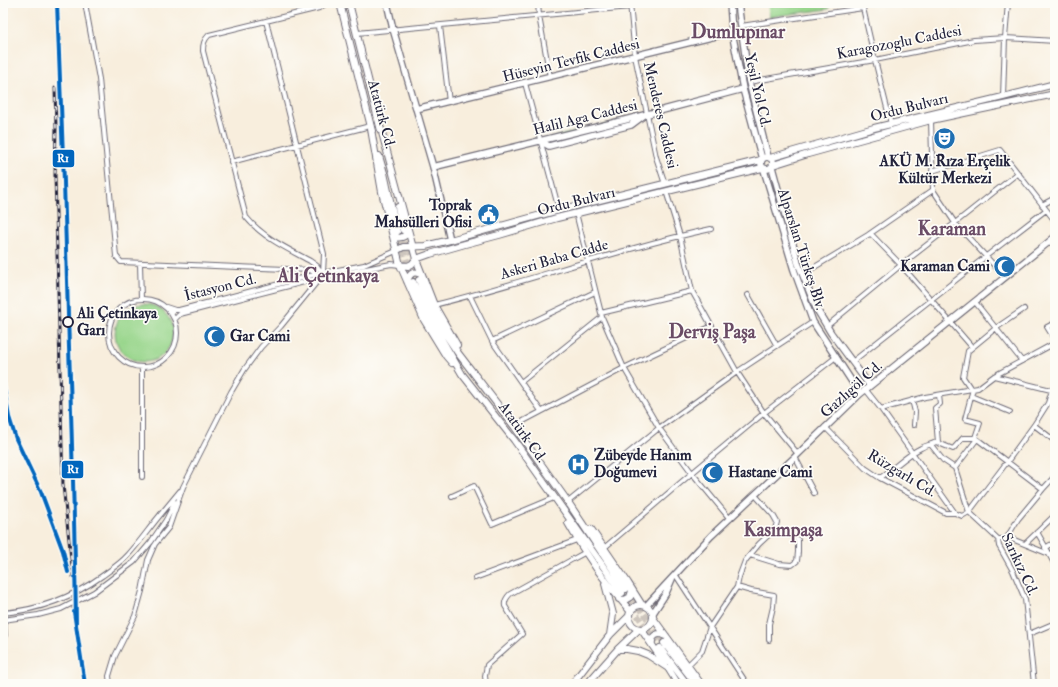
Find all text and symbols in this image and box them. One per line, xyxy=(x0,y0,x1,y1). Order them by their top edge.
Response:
district label: Dumlupınar xyxy=(691,20,786,45)
street label: Karagozoglu Caddesi xyxy=(835,21,963,64)
street label: Hüseyin Tevfik Caddesi xyxy=(501,34,642,87)
street label: Yeşil Yol Cd. xyxy=(740,51,775,129)
street label: Menderes Caddesi xyxy=(639,60,682,170)
street label: Atatürk Cd. xyxy=(363,77,400,151)
street label: Ordu Bulvarı xyxy=(868,89,950,126)
street label: Halil Aga Caddesi xyxy=(531,95,639,140)
theatre icon: AKÜ M. Rıza Erçelik Kültür Merkezi xyxy=(932,125,958,151)
line badge: R1 xyxy=(52,149,75,168)
place label: AKÜ M. Rıza Erçelik Kültür Merkezi xyxy=(878,151,1011,188)
text: R1 xyxy=(57,152,69,165)
street label: Ordu Bulvarı xyxy=(535,183,617,220)
street label: Alparslan Türkeş Blv. xyxy=(772,185,830,313)
place label: Toprak Mahsülleri Ofisi xyxy=(373,196,473,232)
public building icon: Toprak Mahsülleri Ofisi xyxy=(475,201,501,227)
district label: Karaman xyxy=(918,217,986,241)
street label: Askeri Baba Cadde xyxy=(497,235,610,284)
mosque icon: Karaman Cami xyxy=(992,253,1018,279)
place label: Karaman Cami xyxy=(900,257,990,276)
district label: Ali Çetinkaya xyxy=(276,264,380,289)
street label: İstasyon Cd. xyxy=(182,268,258,306)
place label: Ali Çetinkaya Garı xyxy=(76,304,158,340)
marker: Ali Çetinkaya Garı xyxy=(62,316,74,328)
district label: Derviş Paşa xyxy=(668,320,757,344)
mosque icon: Gar Cami xyxy=(202,323,228,349)
place label: Gar Cami xyxy=(230,327,290,346)
street label: Gazlıgöl Cd. xyxy=(816,357,886,422)
street label: Atatürk Cd. xyxy=(494,397,551,466)
street label: Rüzgarlı Cd. xyxy=(864,445,940,501)
place label: Zübeyde Hanım Doğumevi xyxy=(594,446,692,483)
hospital icon: Zübeyde Hanım Doğumevi xyxy=(566,451,592,477)
mosque icon: Hastane Cami xyxy=(699,459,725,485)
line badge: R1 xyxy=(61,460,84,479)
text: R1 xyxy=(67,463,79,476)
place label: Hastane Cami xyxy=(728,463,813,482)
district label: Kasımpaşa xyxy=(743,518,824,543)
street label: Sarıkız Cd. xyxy=(997,530,1042,599)

